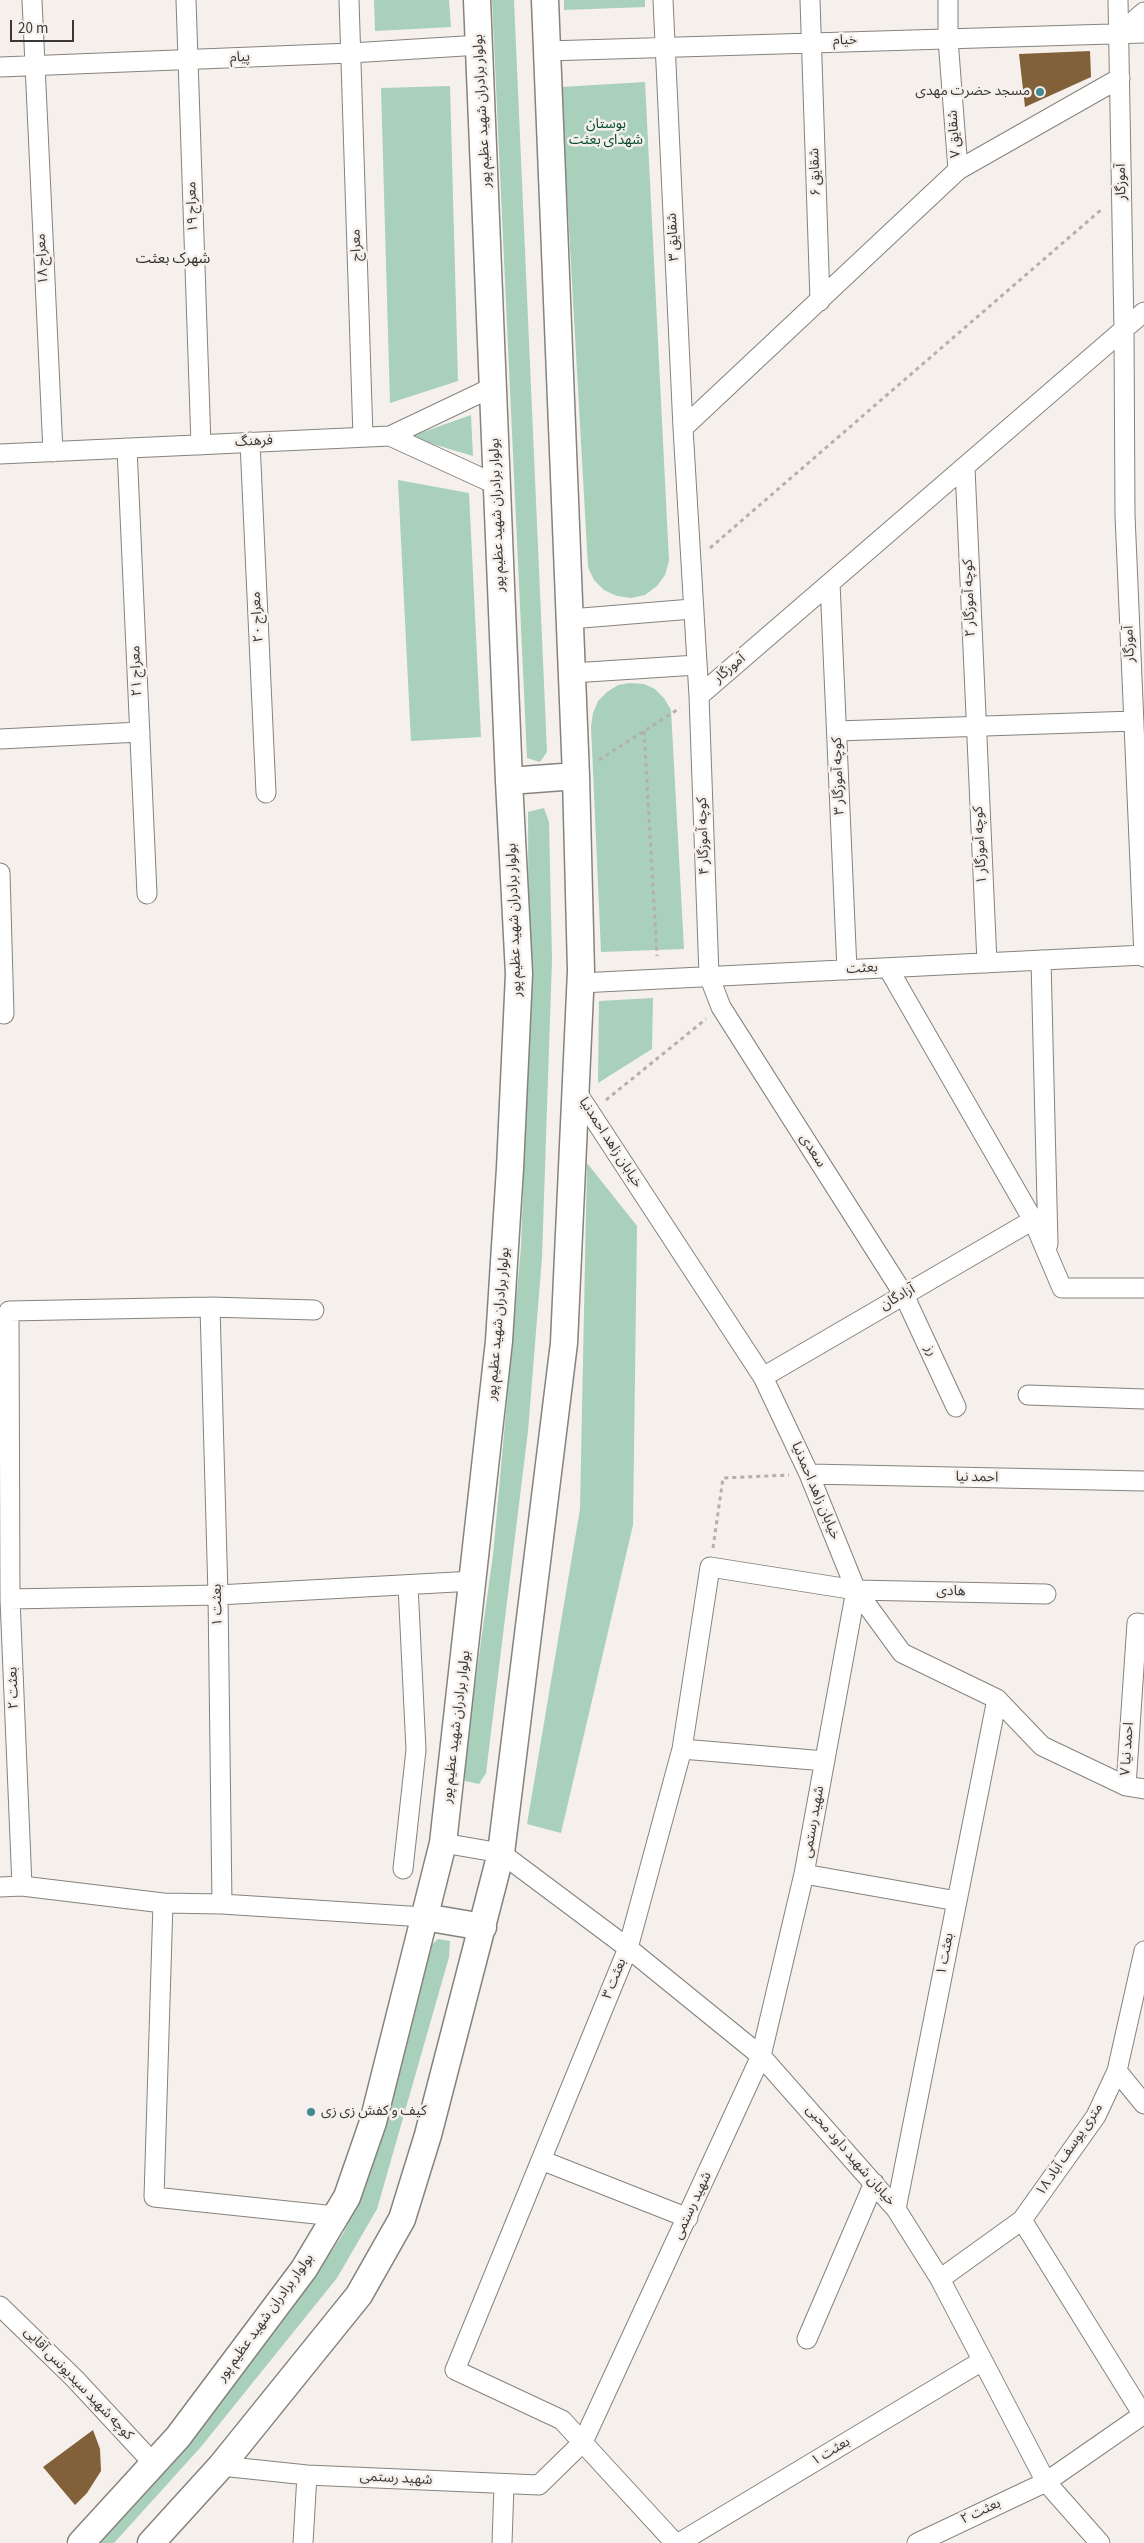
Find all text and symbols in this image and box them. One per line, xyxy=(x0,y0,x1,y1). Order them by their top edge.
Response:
scale bar xyxy=(12,10,76,42)
text: 20 m xyxy=(18,18,48,39)
street label: خیام xyxy=(833,32,857,50)
street label: بولوار برادران شهید عظیم‌ پور xyxy=(471,34,495,188)
street label: پیام xyxy=(230,49,250,67)
place label: مسجد حضرت مهدی xyxy=(915,84,1030,100)
marker: مسجد حضرت مهدی xyxy=(1034,86,1046,98)
street label: شقایق ۷ xyxy=(945,109,965,159)
park label: بوستان شهدای بعثت xyxy=(569,117,643,150)
street label: شقایق ۶ xyxy=(807,148,825,196)
street label: آموزگار xyxy=(1113,163,1131,201)
street label: معراج ۱۹ xyxy=(184,181,202,233)
street label: شقایق ۳ xyxy=(664,212,684,262)
street label: معراج xyxy=(348,229,366,261)
street label: معراج ۱۸ xyxy=(33,233,53,285)
district label: شهرک بعثت xyxy=(136,251,210,269)
street label: فرهنگ xyxy=(235,433,273,451)
street label: بولوار برادران شهید عظیم‌ پور xyxy=(487,438,509,592)
street label: کوچه آموزگار ۲ xyxy=(960,559,980,637)
street label: معراج ۲۰ xyxy=(248,591,268,643)
street label: آموزگار xyxy=(1121,625,1139,663)
street label: معراج ۲۱ xyxy=(128,645,146,697)
street label: آموزگار xyxy=(711,651,749,687)
street label: کوچه آموزگار ۳ xyxy=(829,737,849,815)
street label: کوچه آموزگار ۴ xyxy=(694,797,714,875)
street label: کوچه آموزگار ۱ xyxy=(971,806,991,884)
street label: بولوار برادران شهید عظیم‌ پور xyxy=(504,843,526,997)
street label: بعثت xyxy=(846,960,878,978)
street label: خیابان زاهد احمدنیا xyxy=(575,1095,645,1191)
street label: سعدی xyxy=(795,1131,829,1171)
street label: بولوار برادران شهید عظیم‌ پور xyxy=(484,1247,514,1401)
street label: آزادگان xyxy=(878,1281,918,1315)
street label: رز xyxy=(920,1343,940,1359)
street label: خیابان زاهد احمدنیا xyxy=(787,1440,843,1542)
street label: احمد نیا xyxy=(955,1469,999,1487)
street label: هادی xyxy=(936,1583,966,1601)
street label: بعثت ۱ xyxy=(209,1584,227,1626)
street label: بولوار برادران شهید عظیم‌ پور xyxy=(439,1650,475,1804)
street label: بعثت ۲ xyxy=(5,1667,23,1709)
street label: احمد نیا ۷ xyxy=(1118,1722,1138,1776)
street label: شهید رستمی xyxy=(799,1785,829,1859)
street label: بعثت ۱ xyxy=(934,1932,958,1976)
street label: بعثت ۳ xyxy=(599,1956,631,2002)
street label: ۱۸ متری یوسف آباد xyxy=(1033,2100,1107,2200)
street label: خیابان شهید داود محبی xyxy=(802,2102,898,2210)
place label: کیف و کفش زی زی xyxy=(321,2104,427,2120)
marker: کیف و کفش زی زی xyxy=(305,2106,317,2118)
street label: شهید رستمی xyxy=(670,2169,716,2243)
street label: بولوار برادران شهید عظیم‌ پور xyxy=(214,2251,318,2385)
street label: کوچه شهید سیدیونس آقایی xyxy=(20,2324,136,2444)
street label: بعثت ۱ xyxy=(809,2434,853,2470)
street label: شهید رستمی xyxy=(359,2469,433,2489)
street label: بعثت ۲ xyxy=(958,2495,1004,2529)

